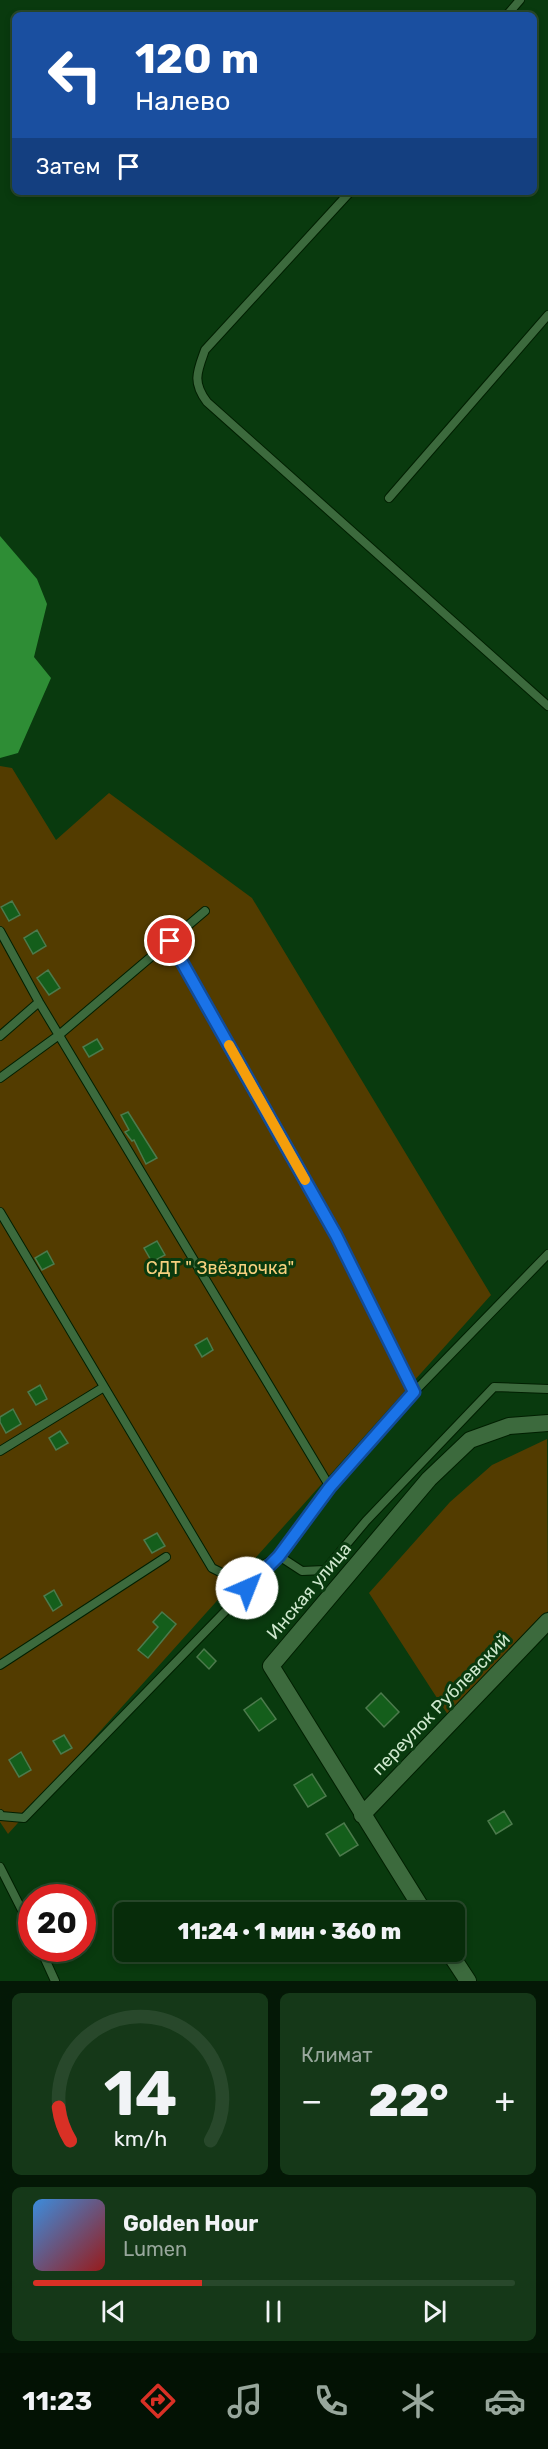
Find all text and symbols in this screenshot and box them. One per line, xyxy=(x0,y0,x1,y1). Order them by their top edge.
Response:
text: 120 m xyxy=(135,34,259,84)
icon: left xyxy=(36,36,114,114)
text: Налево xyxy=(135,85,231,117)
icon: arrive xyxy=(112,150,145,183)
text: Затем xyxy=(36,153,100,180)
pin xyxy=(144,915,195,966)
icon: arrive xyxy=(153,924,186,957)
park label: СДТ " Звёздочка" xyxy=(146,1257,294,1279)
street label: Инская улица xyxy=(262,1538,356,1644)
position arrow xyxy=(215,1556,279,1620)
street label: переулок Рублевский xyxy=(367,1628,515,1780)
speed limit sign: 20 xyxy=(18,1884,96,1962)
text: 11:24 · 1 мин · 360 m xyxy=(178,1918,401,1945)
text: Климат xyxy=(301,2043,373,2067)
text: 14 xyxy=(103,2057,177,2131)
text: 22° xyxy=(369,2074,448,2127)
text: − xyxy=(301,2081,322,2120)
text: + xyxy=(494,2081,515,2120)
text: km/h xyxy=(113,2126,167,2151)
text: Golden Hour xyxy=(123,2210,258,2237)
text: Lumen xyxy=(123,2237,187,2261)
icon: previous xyxy=(97,2295,130,2328)
icon: pause xyxy=(257,2295,290,2328)
icon: next xyxy=(418,2295,451,2328)
icon: directions xyxy=(137,2380,179,2422)
icon: music xyxy=(224,2380,266,2422)
icon: phone xyxy=(310,2380,352,2422)
icon: climate xyxy=(397,2380,439,2422)
icon: car xyxy=(484,2380,526,2422)
text: 11:23 xyxy=(22,2385,92,2417)

